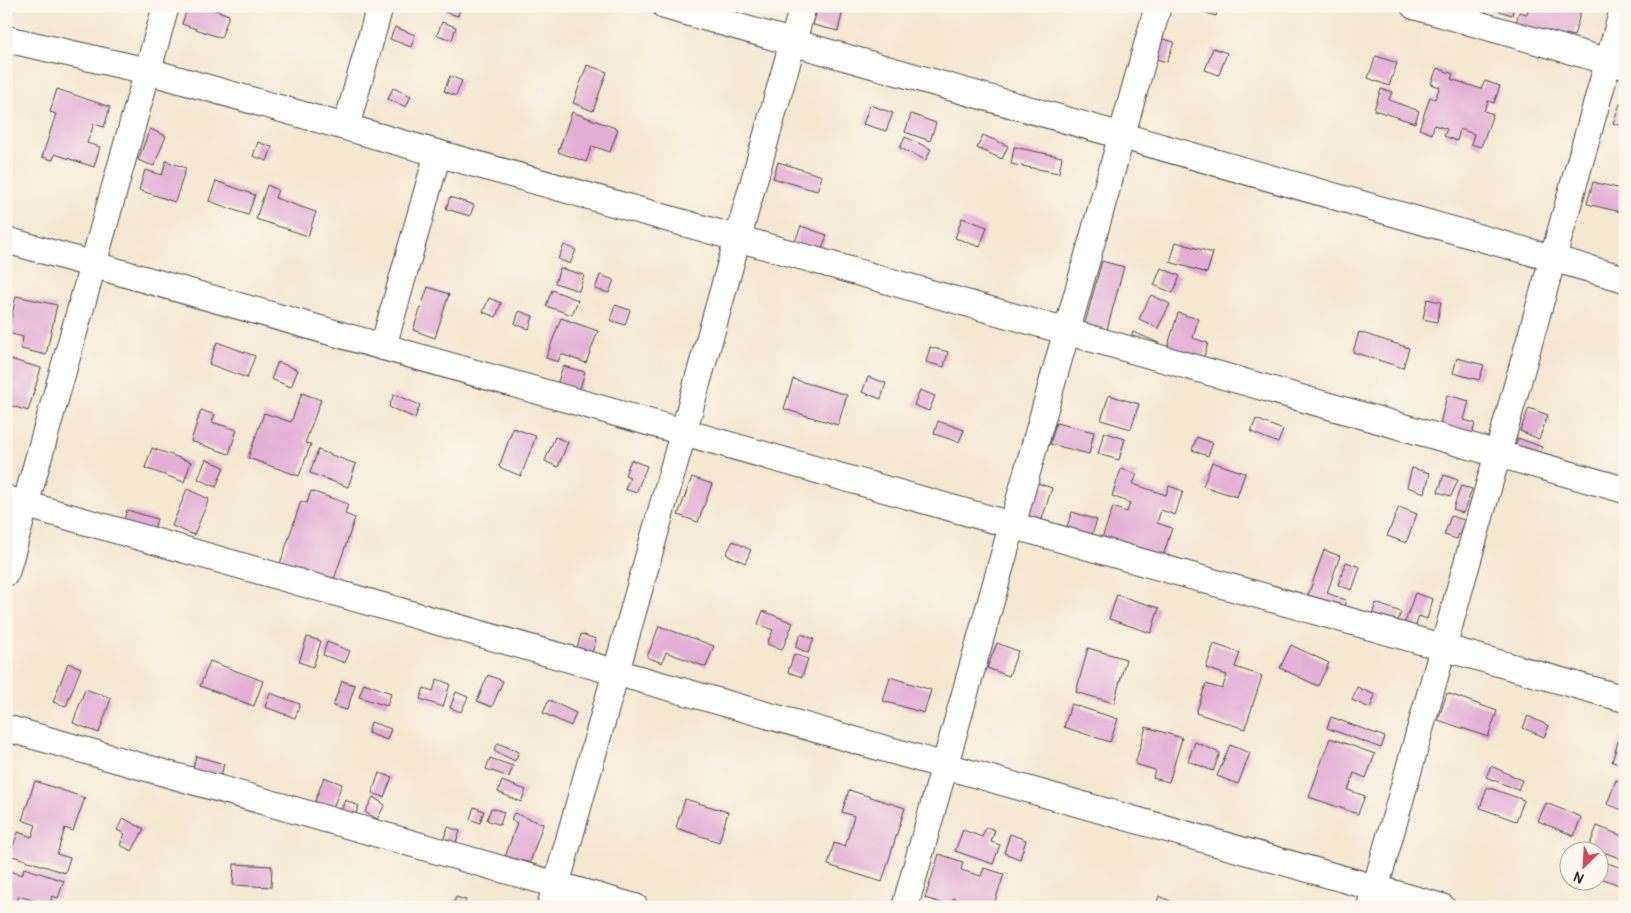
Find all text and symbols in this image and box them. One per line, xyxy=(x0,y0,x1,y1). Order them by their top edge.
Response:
north arrow xyxy=(1558,840,1608,890)
text: N xyxy=(1571,868,1587,887)

